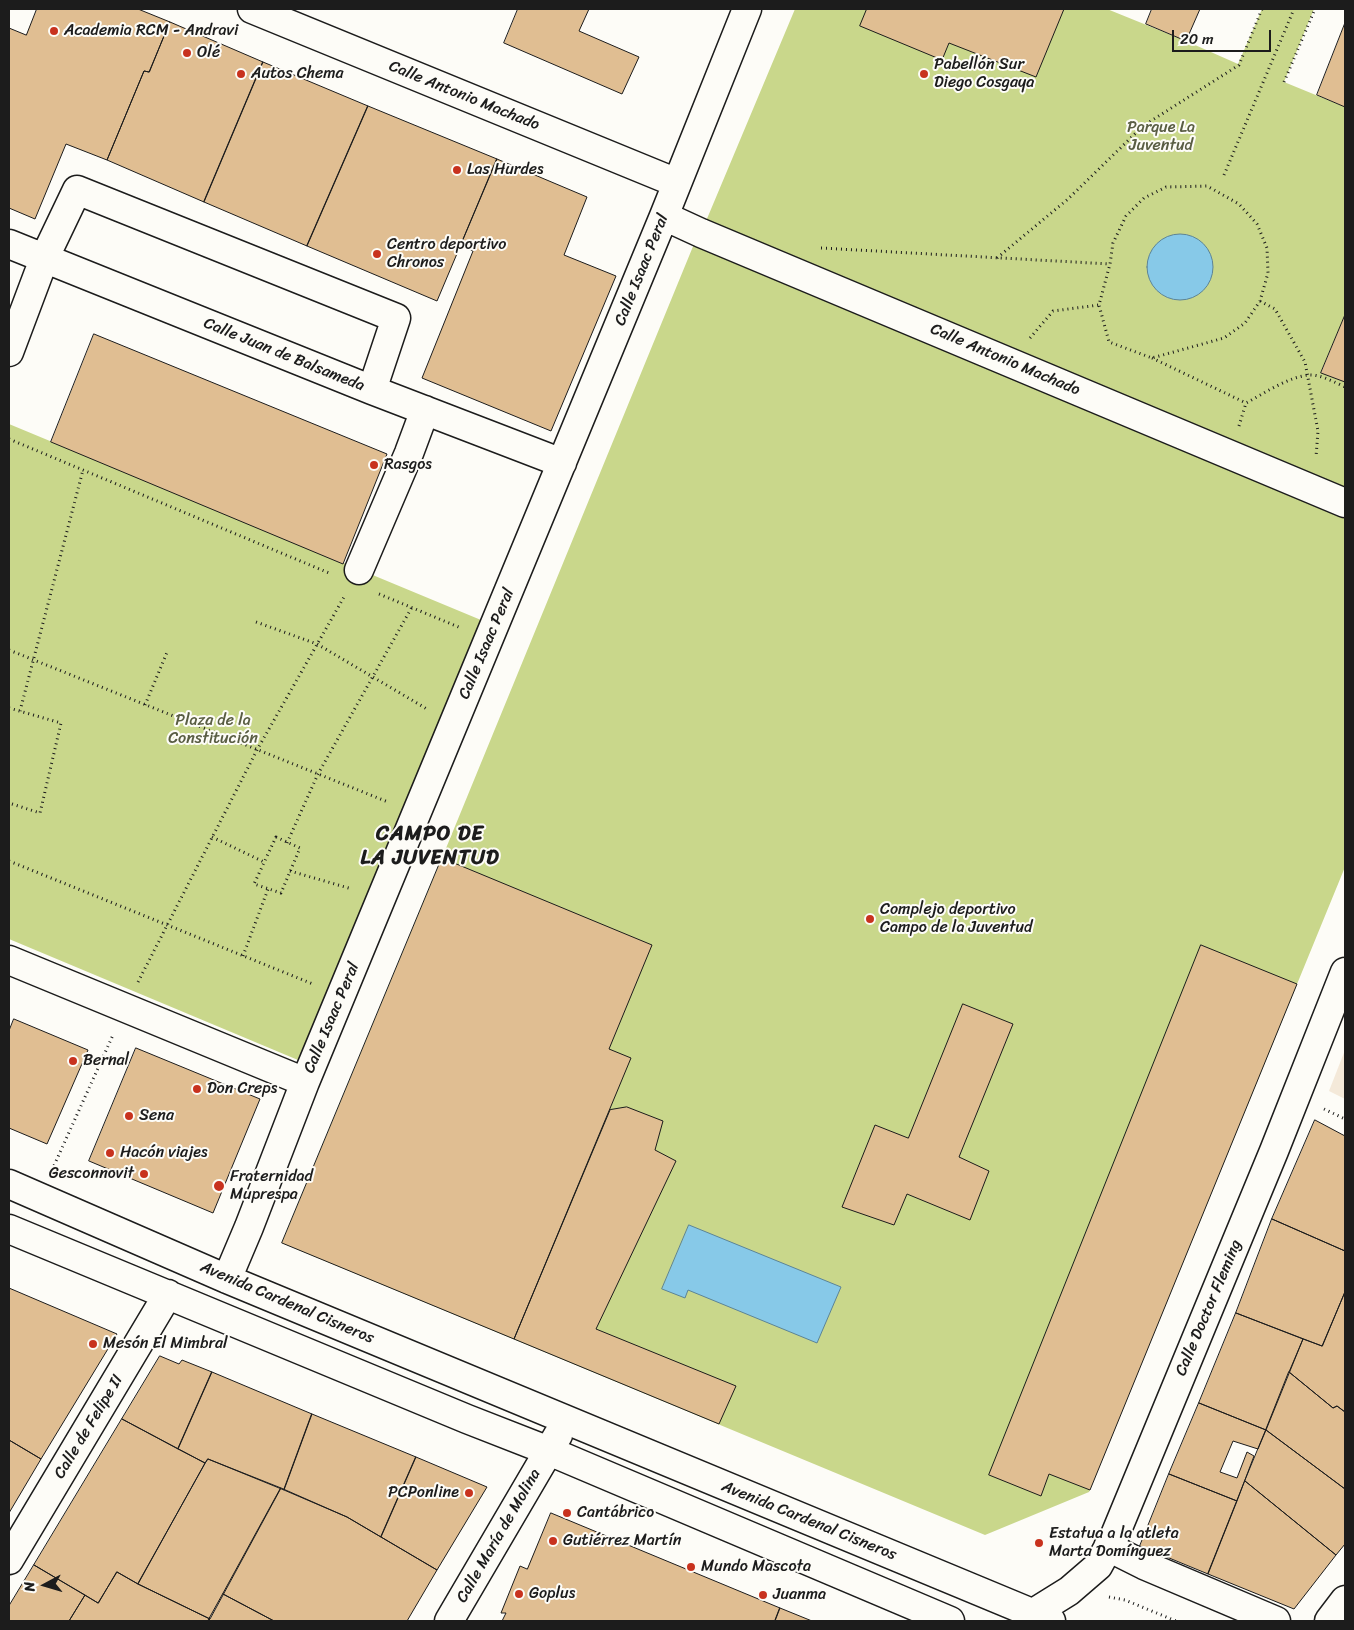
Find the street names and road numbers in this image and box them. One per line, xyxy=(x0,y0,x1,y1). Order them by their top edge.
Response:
street label: Calle Antonio Machado xyxy=(386,57,542,135)
street label: Calle Isaac Peral xyxy=(611,211,673,329)
street label: Calle Juan de Balsameda xyxy=(201,314,367,396)
street label: Calle Antonio Machado xyxy=(927,320,1083,400)
street label: Calle Isaac Peral xyxy=(455,586,519,702)
street label: Calle Isaac Peral xyxy=(300,960,364,1076)
street label: Calle Doctor Fleming xyxy=(1172,1237,1246,1379)
street label: Avenida Cardenal Cisneros xyxy=(197,1258,377,1348)
street label: Calle de Felipe II xyxy=(50,1372,128,1482)
street label: Calle María de Molina xyxy=(453,1466,545,1606)
street label: Avenida Cardenal Cisneros xyxy=(719,1477,899,1565)

